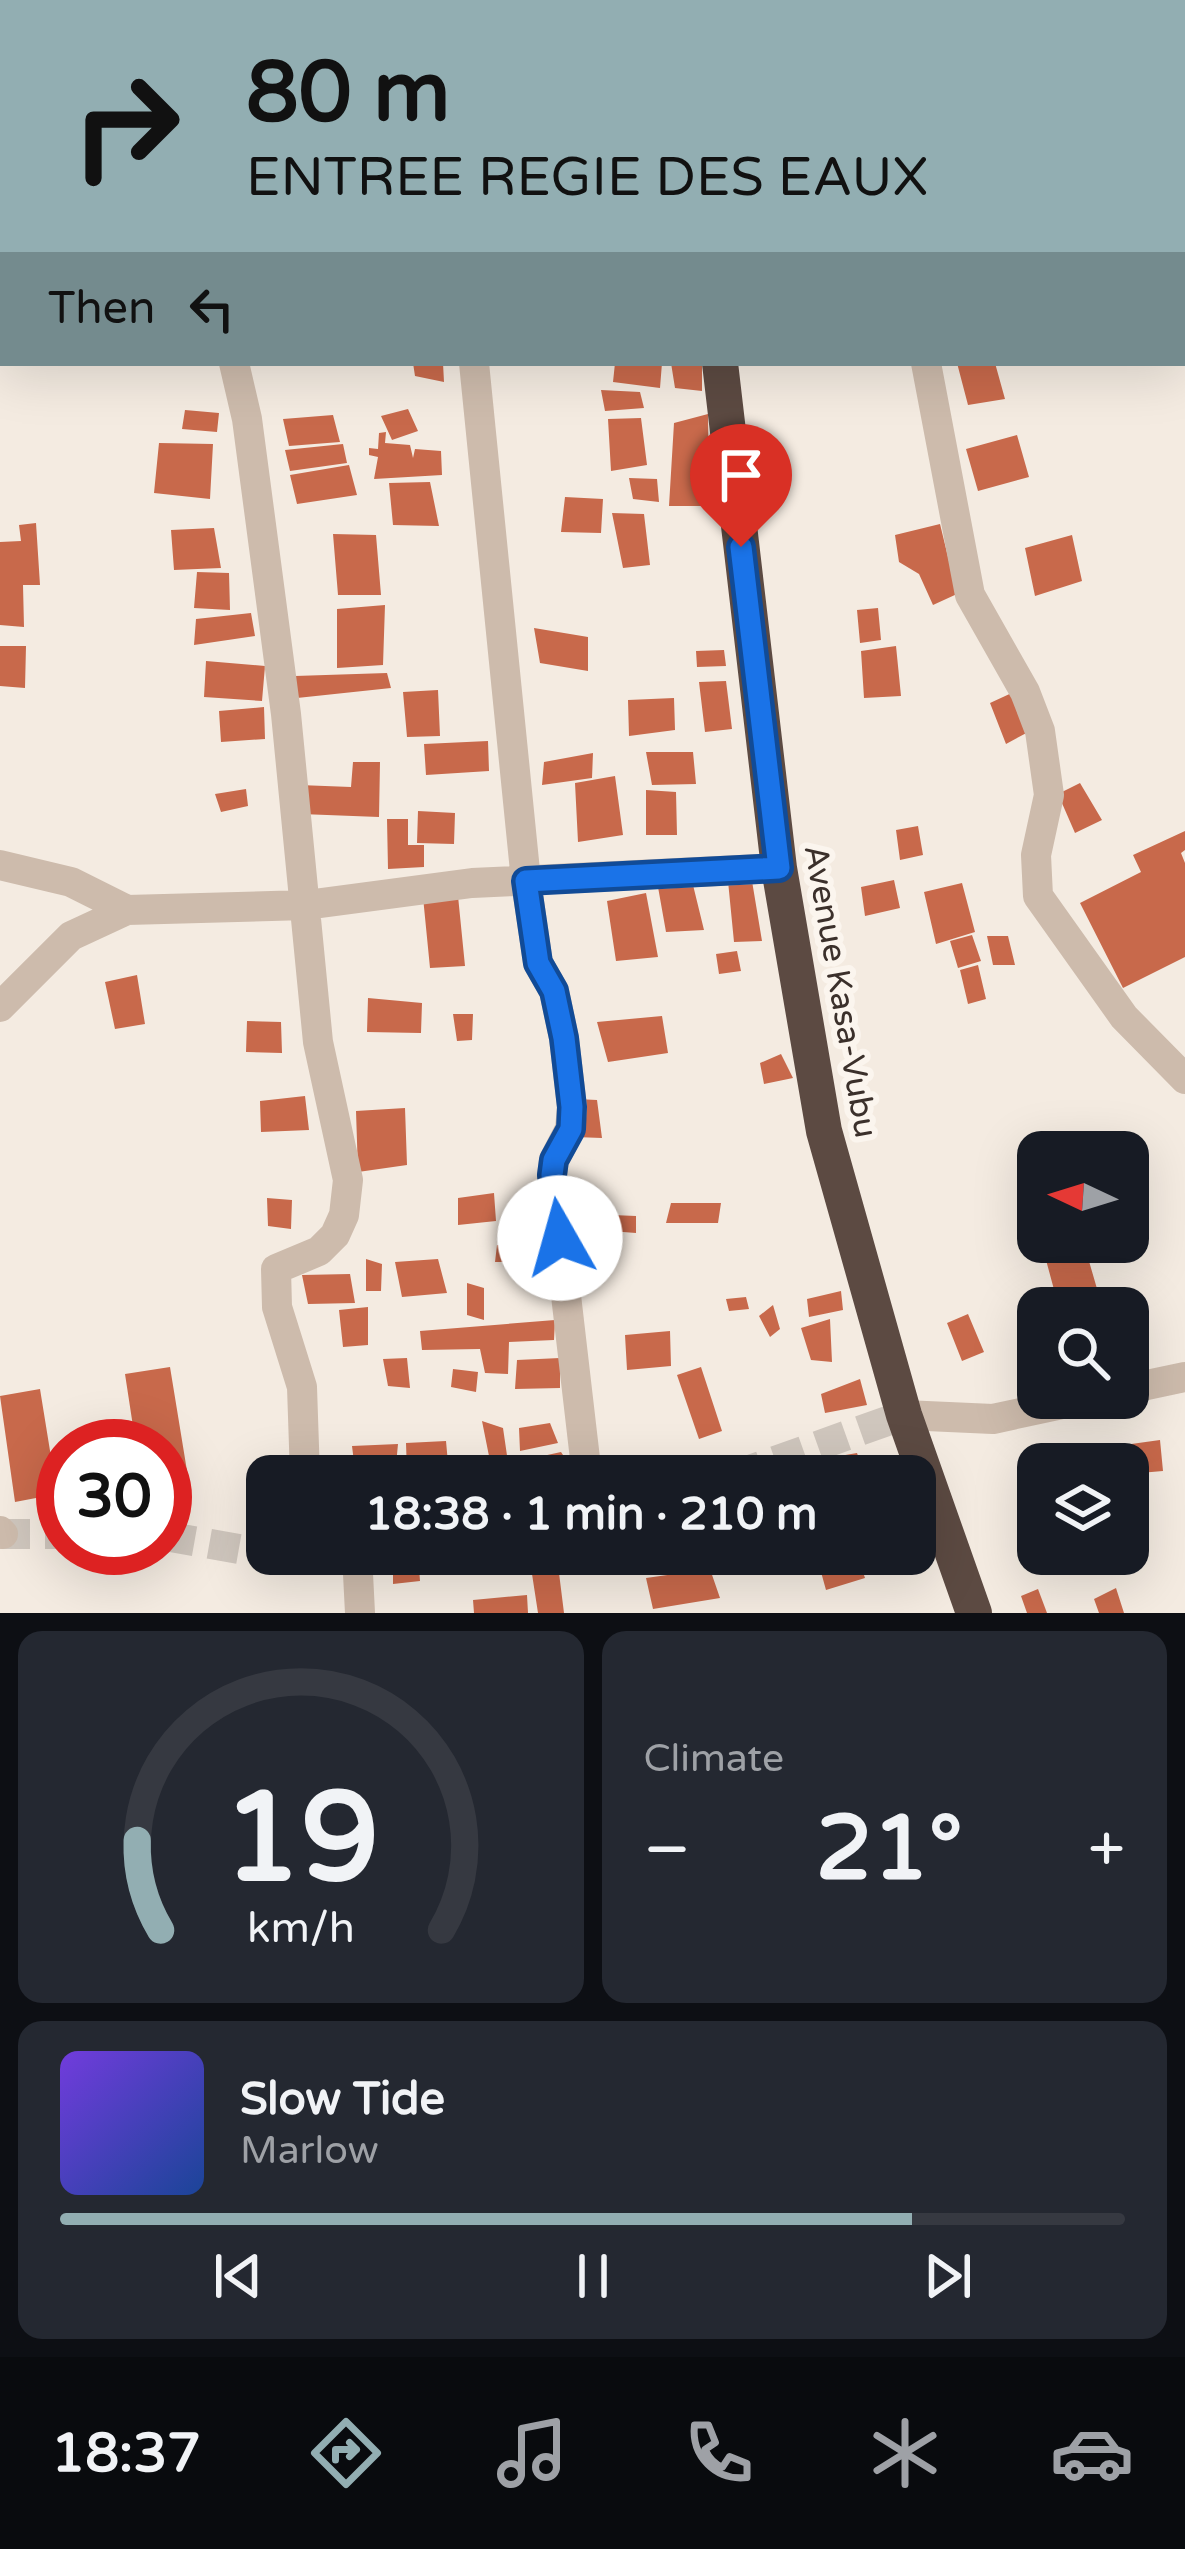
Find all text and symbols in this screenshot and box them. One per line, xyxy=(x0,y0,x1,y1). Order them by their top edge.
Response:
text: 80 m xyxy=(246,43,450,144)
icon: right xyxy=(48,48,204,204)
text: ENTREE REGIE DES EAUX xyxy=(246,145,929,210)
icon: left xyxy=(179,276,245,342)
text: Then xyxy=(48,282,155,336)
pin xyxy=(690,424,792,547)
icon: arrive xyxy=(708,442,774,508)
street label: Avenue Kasa-Vubu xyxy=(796,842,885,1141)
north arrow xyxy=(1017,1131,1149,1263)
map controls xyxy=(1017,1131,1149,1575)
position arrow xyxy=(497,1175,623,1301)
button: search xyxy=(1017,1287,1149,1419)
speed limit sign: 30 xyxy=(36,1419,192,1575)
button: layers xyxy=(1017,1443,1149,1575)
text: 18:38 · 1 min · 210 m xyxy=(365,1488,817,1542)
text: Climate xyxy=(644,1735,784,1782)
text: 19 xyxy=(222,1764,379,1915)
text: 21° xyxy=(816,1795,963,1904)
text: − xyxy=(644,1810,691,1890)
text: + xyxy=(1088,1810,1125,1890)
text: km/h xyxy=(247,1903,355,1954)
text: Slow Tide xyxy=(240,2073,445,2127)
text: Marlow xyxy=(240,2127,379,2174)
icon: previous xyxy=(205,2243,271,2309)
icon: pause xyxy=(560,2243,626,2309)
icon: next xyxy=(915,2243,981,2309)
icon: directions xyxy=(304,2411,388,2495)
icon: music xyxy=(490,2411,574,2495)
icon: phone xyxy=(677,2411,761,2495)
icon: climate xyxy=(863,2411,947,2495)
icon: car xyxy=(1050,2411,1134,2495)
text: 18:37 xyxy=(51,2421,201,2486)

